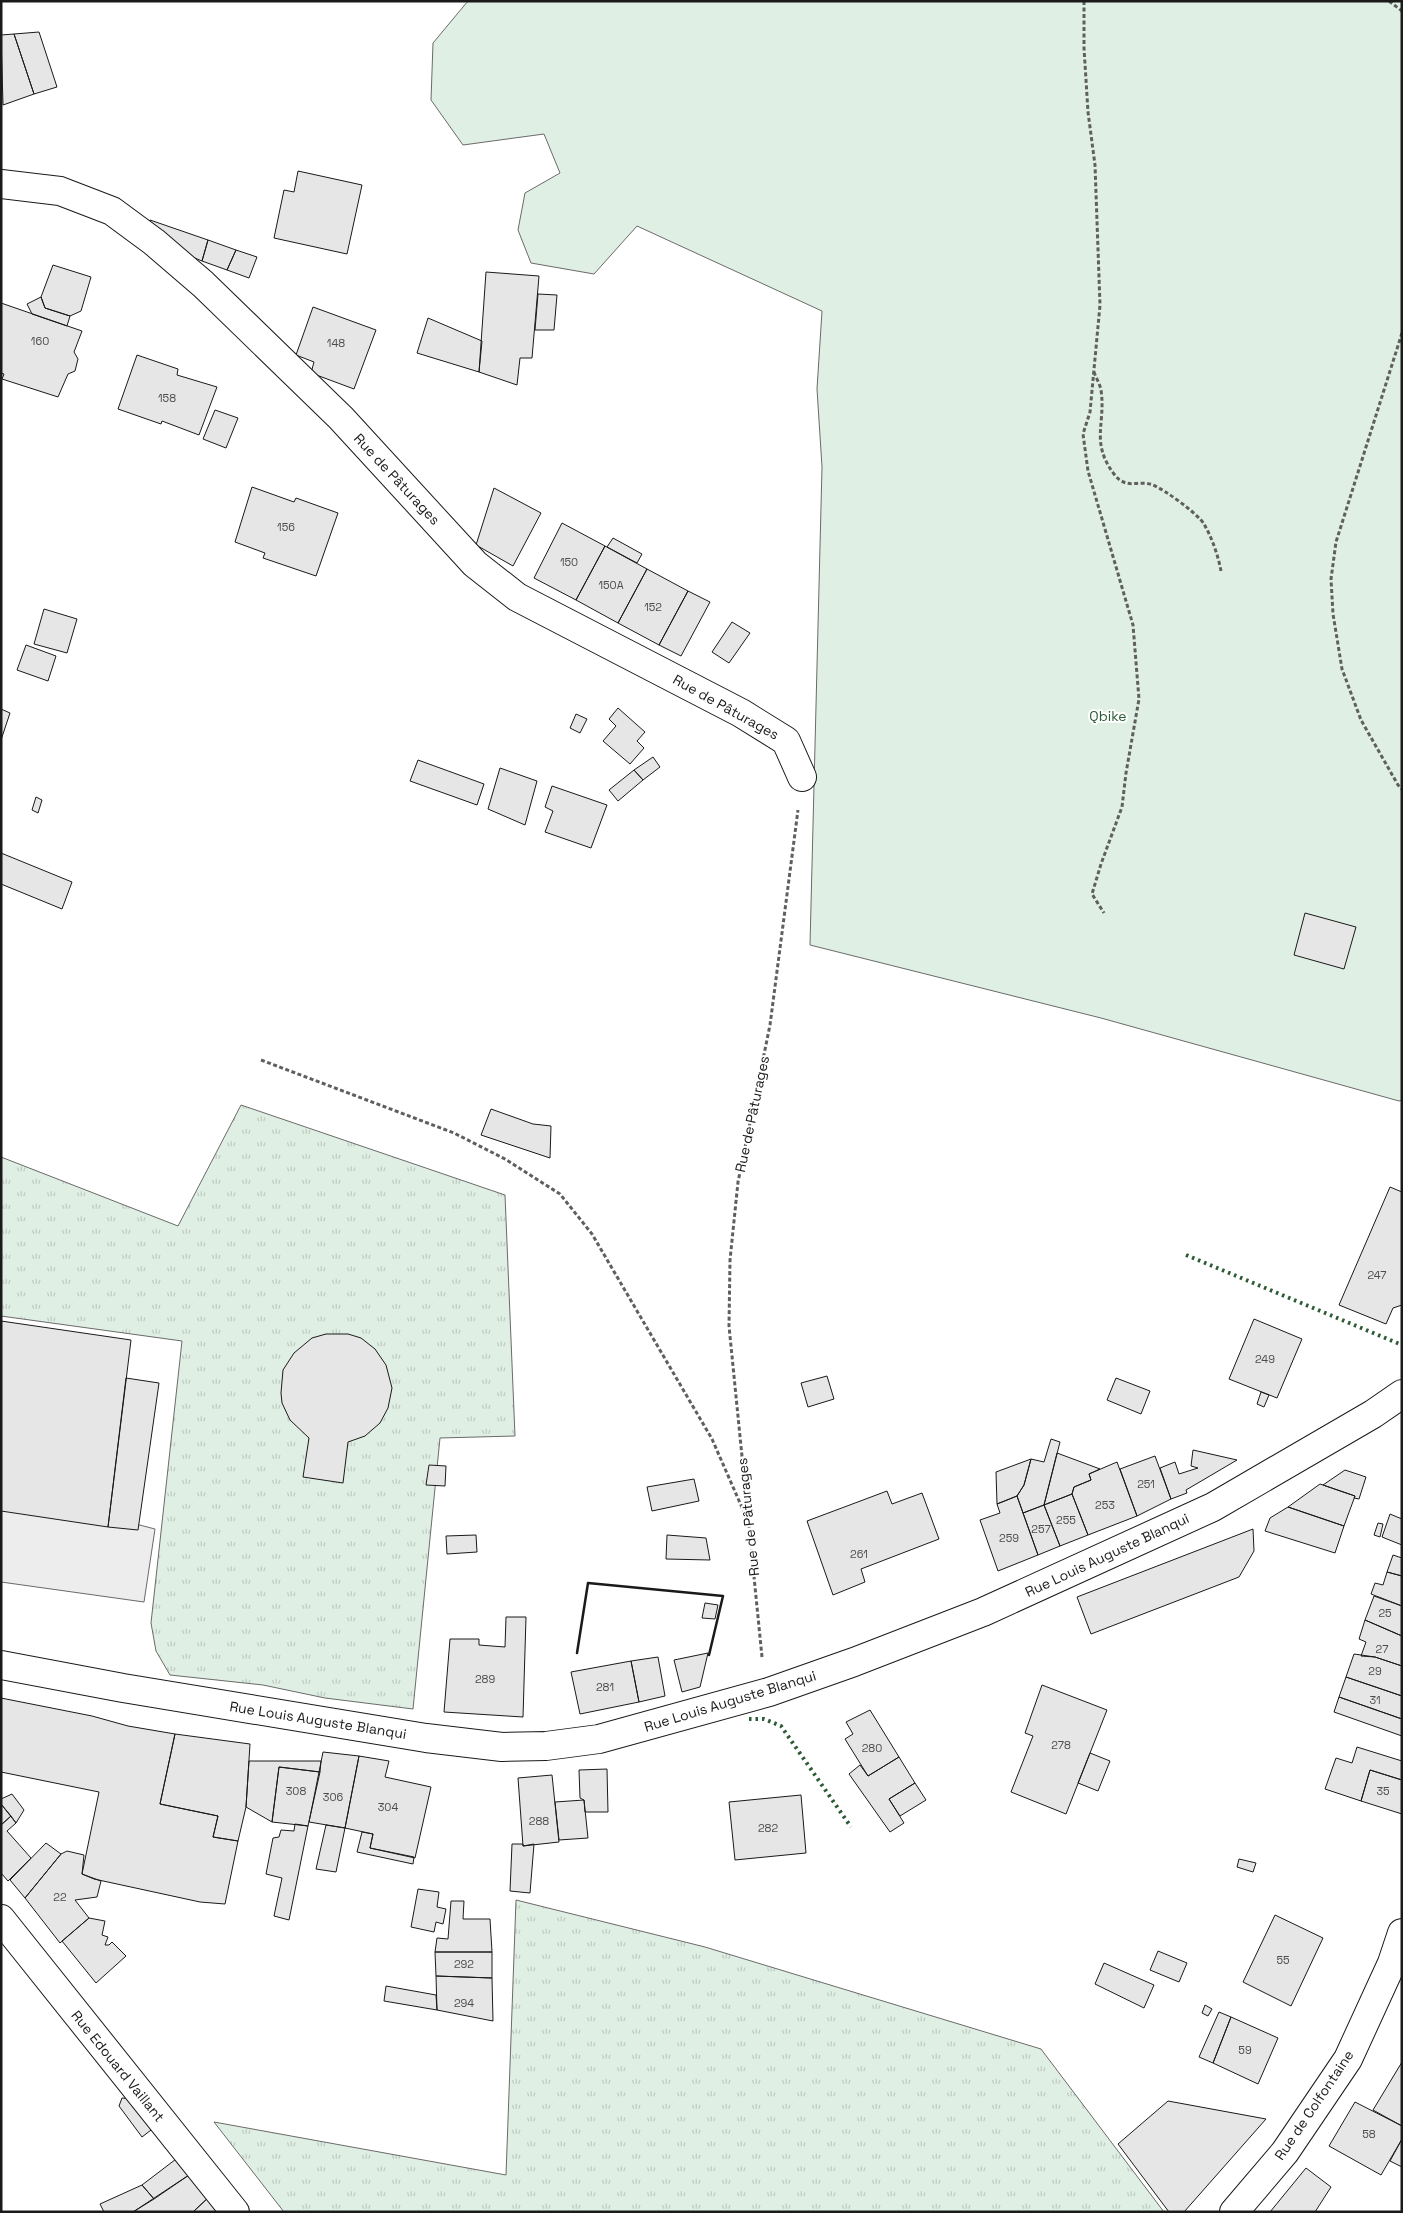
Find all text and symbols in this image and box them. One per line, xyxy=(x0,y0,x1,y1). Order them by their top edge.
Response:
house number: 160 xyxy=(31,334,49,348)
house number: 148 xyxy=(327,336,345,350)
house number: 158 xyxy=(158,391,176,405)
street label: Rue de Pâturages xyxy=(350,429,444,529)
house number: 156 xyxy=(277,520,295,534)
house number: 150 xyxy=(560,555,578,569)
house number: 150A xyxy=(598,578,624,592)
house number: 152 xyxy=(644,600,662,614)
street label: Rue de Pâturages xyxy=(670,670,782,744)
park label: Qbike xyxy=(1089,707,1127,725)
street label: Rue de Pâturages xyxy=(731,1054,773,1174)
house number: 247 xyxy=(1367,1268,1387,1282)
house number: 249 xyxy=(1255,1352,1275,1366)
street label: Rue de Pâturages xyxy=(733,1457,763,1577)
house number: 251 xyxy=(1137,1477,1155,1491)
house number: 253 xyxy=(1095,1498,1115,1512)
street label: Rue Louis Auguste Blanqui xyxy=(1022,1509,1192,1601)
house number: 255 xyxy=(1056,1513,1076,1527)
house number: 257 xyxy=(1031,1522,1051,1536)
house number: 259 xyxy=(999,1531,1019,1545)
house number: 261 xyxy=(850,1547,868,1561)
house number: 25 xyxy=(1378,1606,1392,1620)
house number: 27 xyxy=(1376,1642,1388,1656)
house number: 29 xyxy=(1368,1664,1382,1678)
street label: Rue Louis Auguste Blanqui xyxy=(642,1666,818,1736)
house number: 289 xyxy=(475,1672,495,1686)
house number: 281 xyxy=(596,1680,614,1694)
house number: 31 xyxy=(1369,1693,1381,1707)
street label: Rue Louis Auguste Blanqui xyxy=(228,1697,408,1743)
house number: 278 xyxy=(1051,1738,1071,1752)
house number: 280 xyxy=(862,1741,882,1755)
house number: 308 xyxy=(286,1784,306,1798)
house number: 35 xyxy=(1376,1784,1390,1798)
house number: 306 xyxy=(323,1790,343,1804)
house number: 304 xyxy=(378,1800,398,1814)
house number: 288 xyxy=(529,1814,549,1828)
house number: 282 xyxy=(758,1821,778,1835)
house number: 22 xyxy=(53,1890,67,1904)
house number: 55 xyxy=(1276,1953,1290,1967)
house number: 292 xyxy=(454,1957,474,1971)
house number: 294 xyxy=(454,1996,474,2010)
street label: Rue Edouard Vaillant xyxy=(67,2007,169,2125)
house number: 59 xyxy=(1238,2043,1252,2057)
street label: Rue de Colfontaine xyxy=(1270,2047,1358,2163)
house number: 58 xyxy=(1362,2127,1376,2141)

